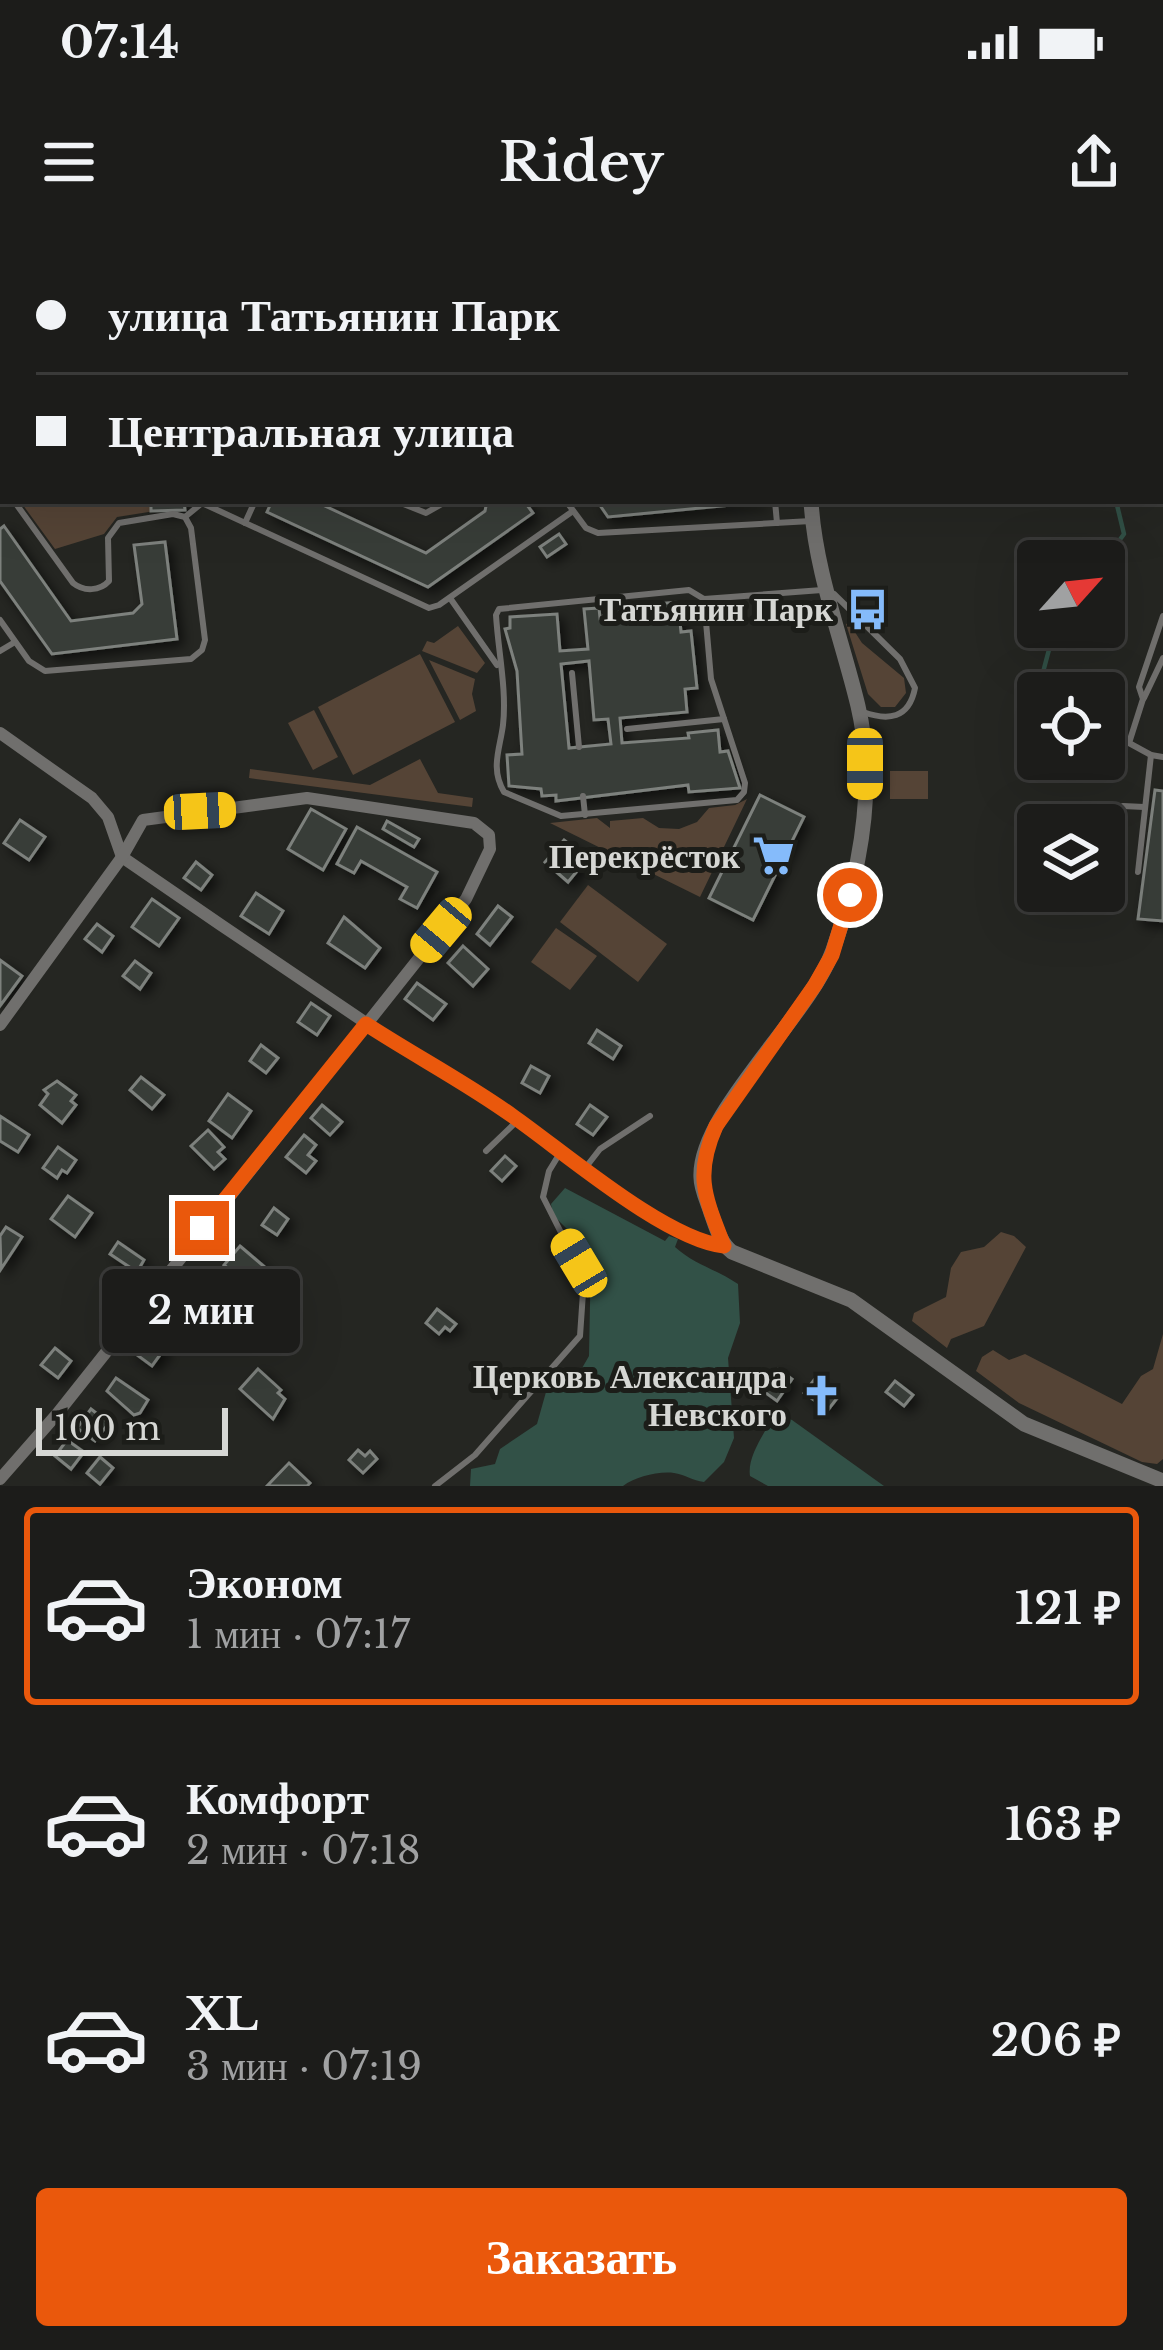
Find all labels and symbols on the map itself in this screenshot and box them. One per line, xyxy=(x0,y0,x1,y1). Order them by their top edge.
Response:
north arrow xyxy=(1017,540,1125,648)
bus stop icon: Татьянин Парк xyxy=(844,586,890,632)
place label: Татьянин Парк xyxy=(599,589,833,630)
car xyxy=(847,728,883,800)
car xyxy=(163,791,237,831)
supermarket icon: Перекрёсток xyxy=(751,833,797,879)
place label: Перекрёсток xyxy=(549,836,740,877)
route start xyxy=(823,868,877,922)
car xyxy=(404,891,478,969)
route end xyxy=(175,1201,229,1255)
car xyxy=(545,1223,613,1303)
callout: 2 мин xyxy=(103,1270,301,1354)
place label: Церковь Александра Невского xyxy=(473,1356,787,1435)
church icon: Церковь Александра Невского xyxy=(798,1372,844,1418)
scale bar xyxy=(36,1402,228,1455)

